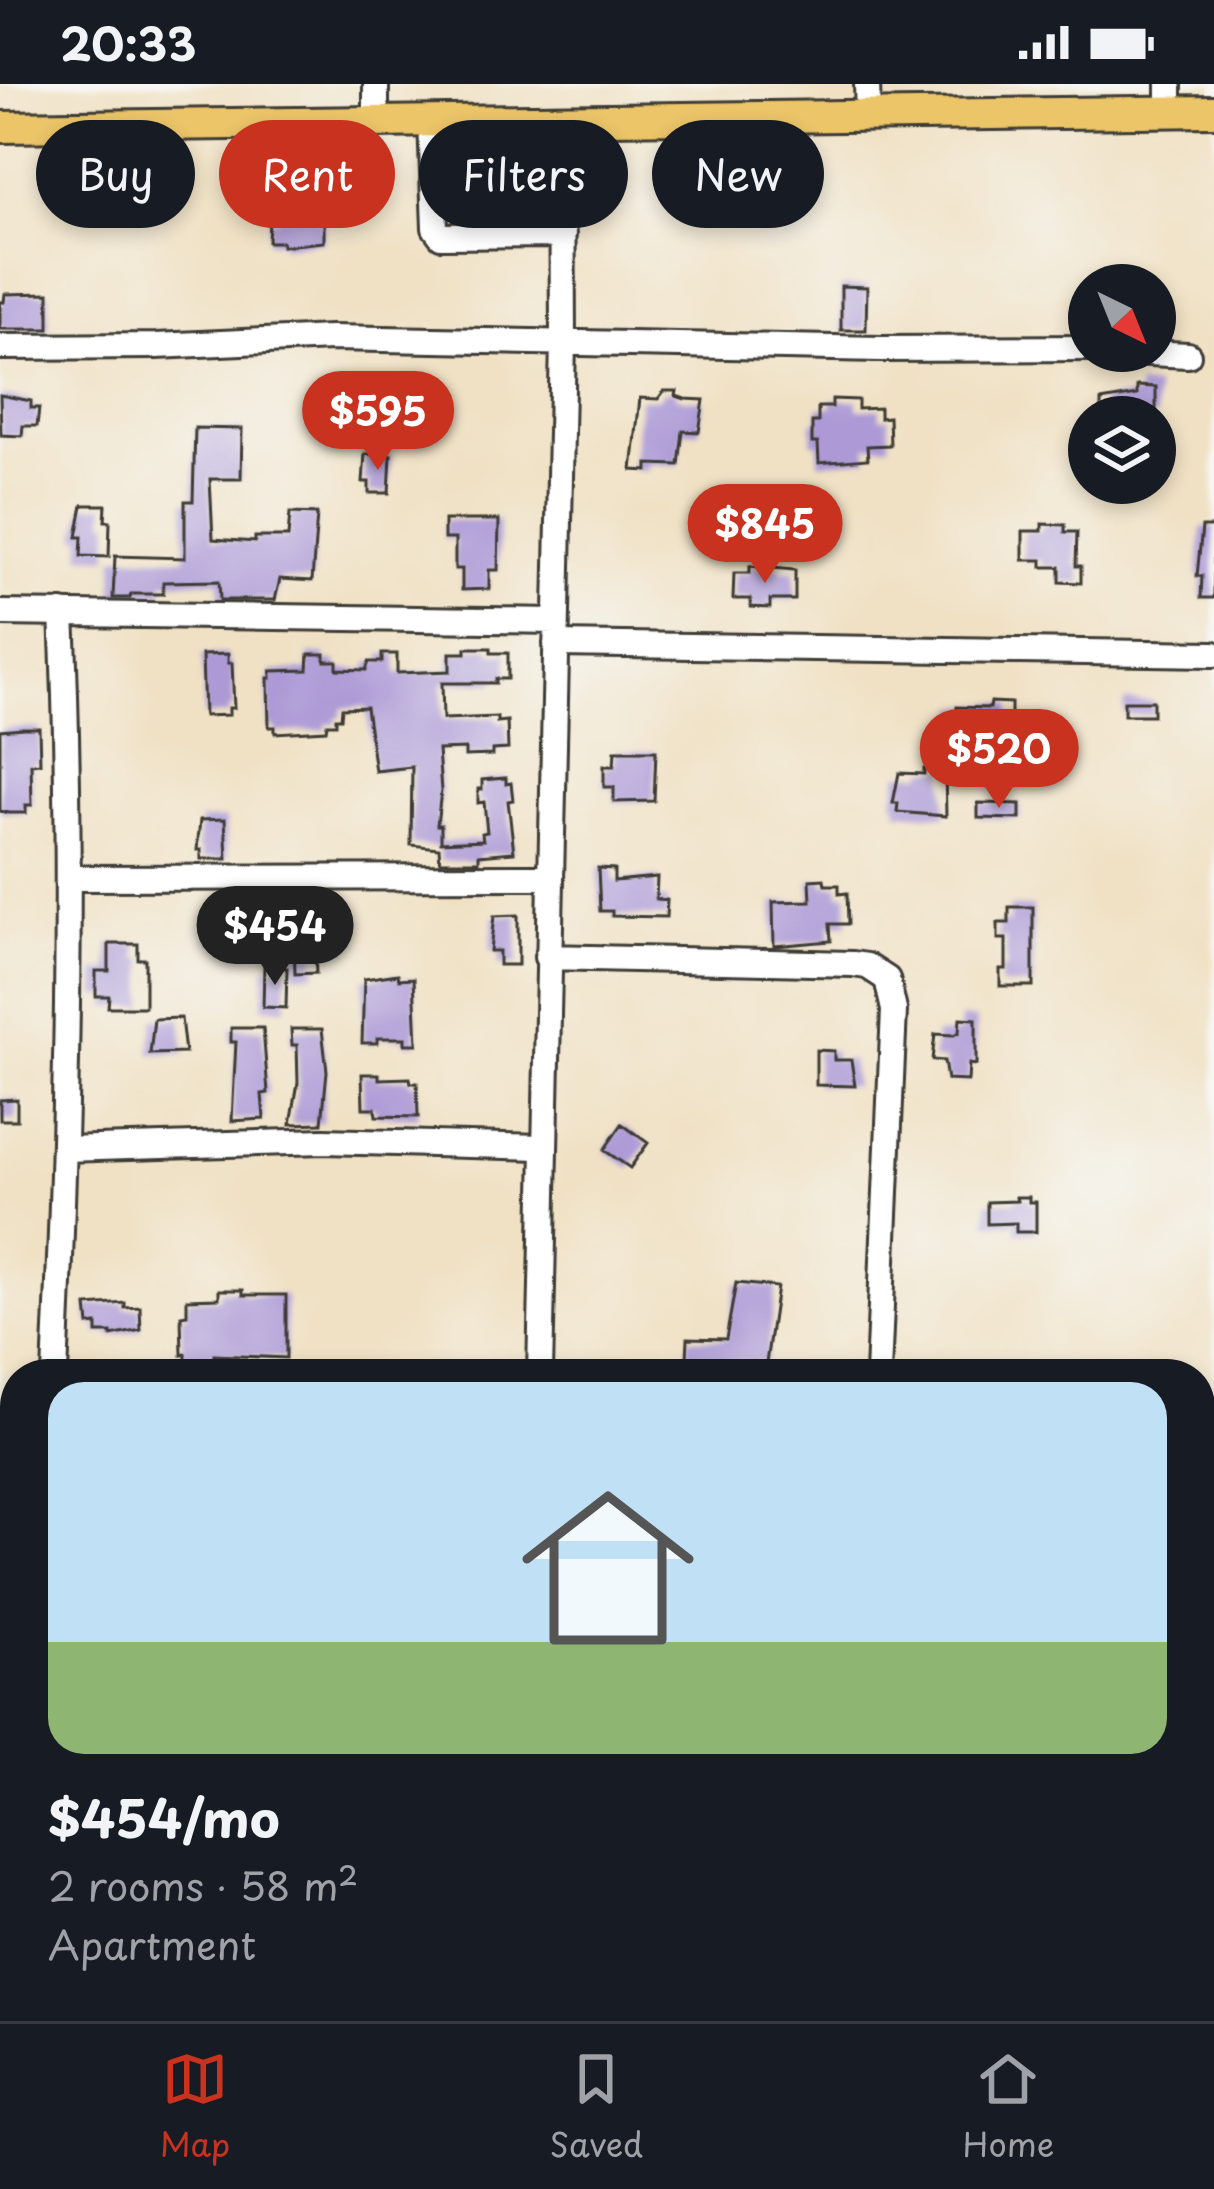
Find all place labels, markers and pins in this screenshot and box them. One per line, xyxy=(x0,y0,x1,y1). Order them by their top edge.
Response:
pin: $595 xyxy=(307,371,449,473)
pin: $845 xyxy=(694,484,836,586)
pin: $520 xyxy=(928,709,1070,811)
pin: $454 xyxy=(204,886,346,988)

